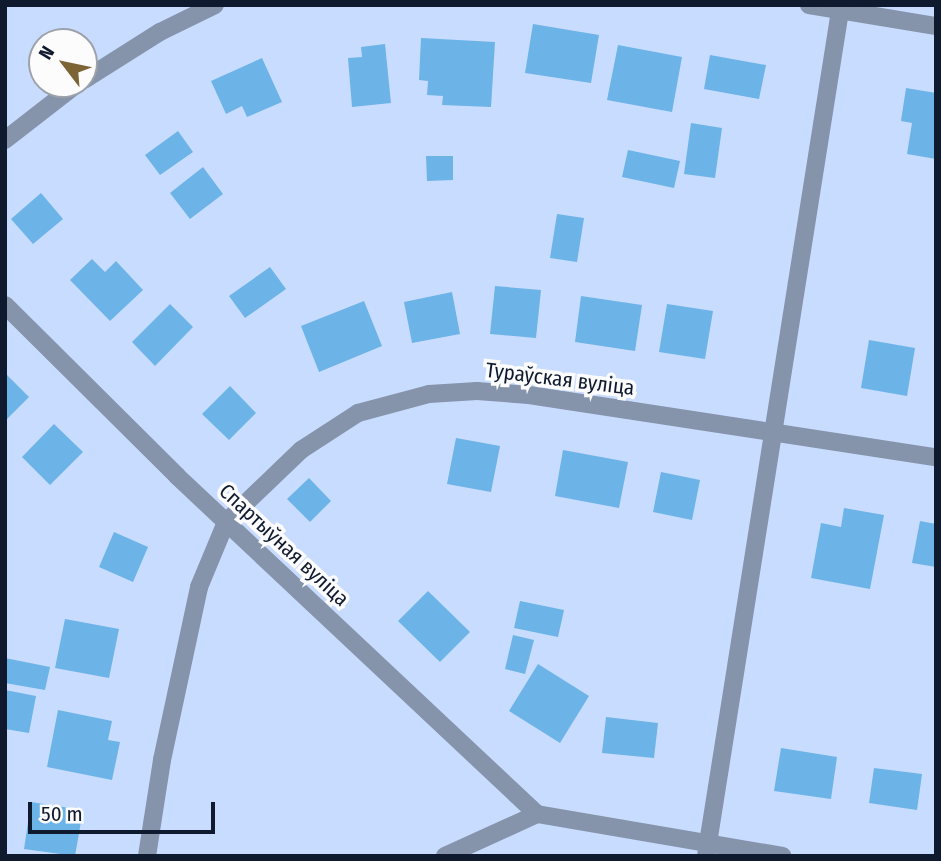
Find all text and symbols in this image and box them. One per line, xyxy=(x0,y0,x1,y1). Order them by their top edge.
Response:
north arrow xyxy=(28,28,98,98)
text: N xyxy=(34,42,59,64)
street label: Тураўская вуліца xyxy=(484,357,636,401)
street label: Спартыўная вуліца xyxy=(214,478,354,612)
scale bar xyxy=(32,788,219,832)
text: 50 m xyxy=(41,801,83,827)

